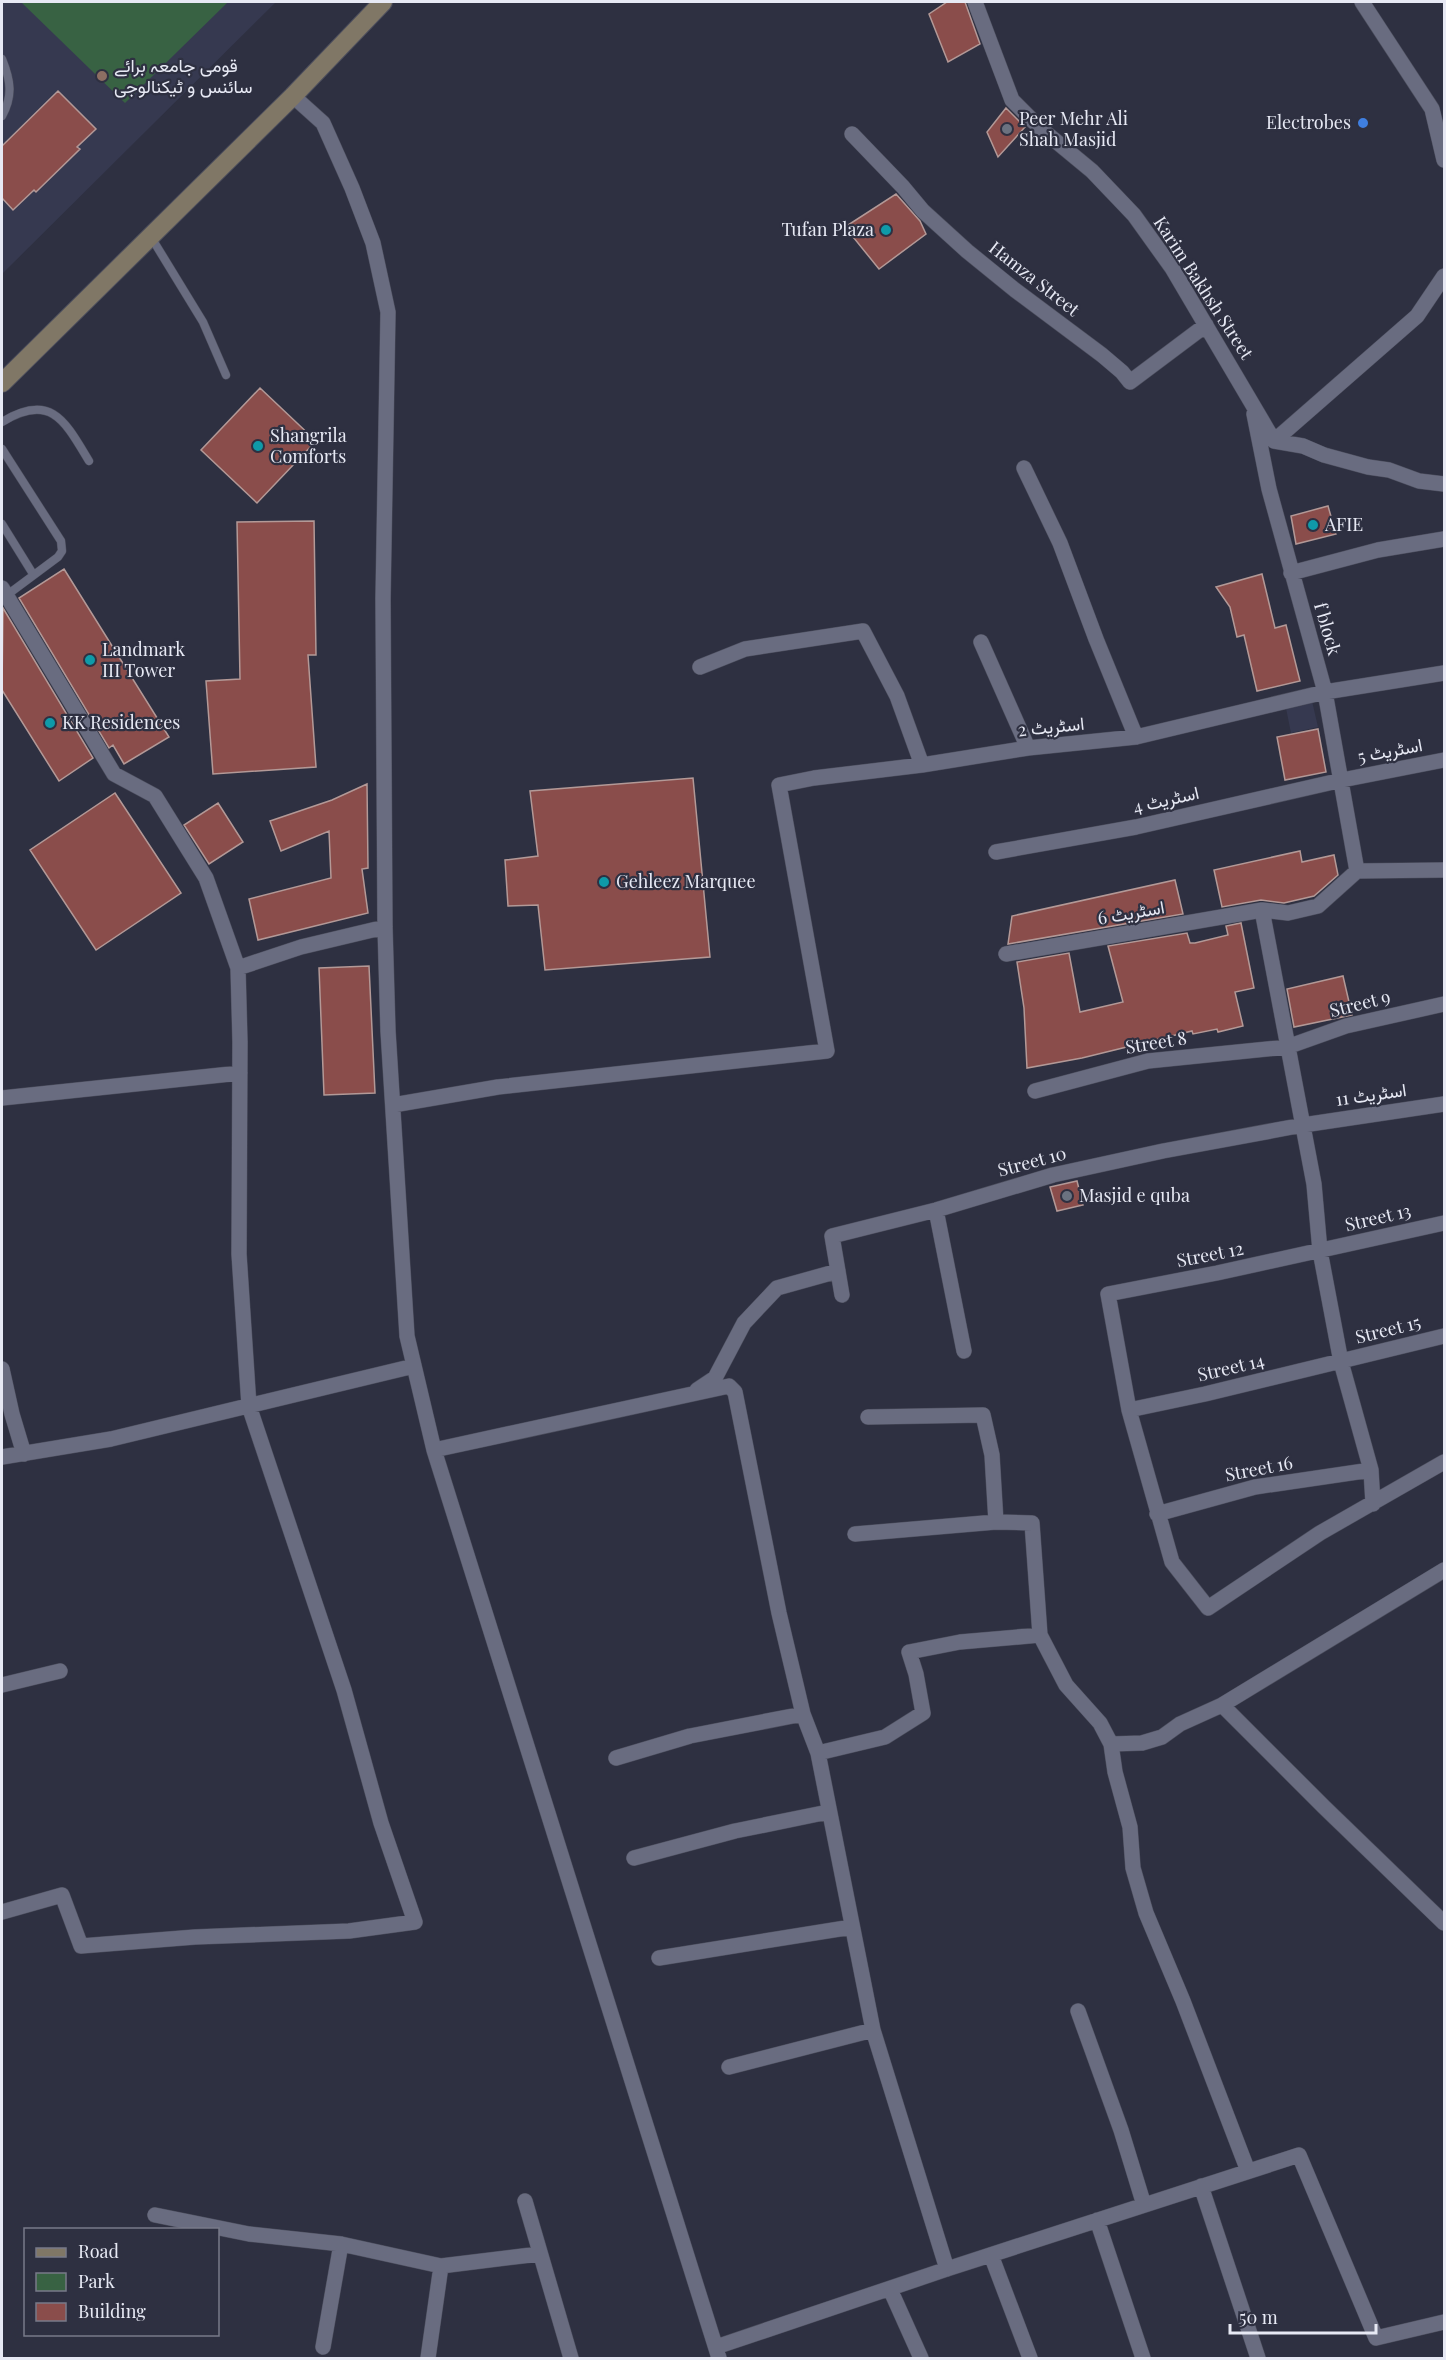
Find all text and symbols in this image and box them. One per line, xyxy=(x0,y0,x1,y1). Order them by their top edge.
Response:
place label: قومی جامعہ برائے سائنس و ٹیکنالوجی xyxy=(114,53,252,98)
marker: قومی جامعہ برائے سائنس و ٹیکنالوجی xyxy=(95,69,109,83)
place label: Peer Mehr Ali Shah Masjid xyxy=(1019,106,1128,151)
place label: Electrobes xyxy=(1266,110,1351,134)
marker: Electrobes xyxy=(1356,116,1370,130)
marker: Peer Mehr Ali Shah Masjid xyxy=(1000,122,1014,136)
street label: Karim Bakhsh Street xyxy=(1149,211,1259,364)
place label: Tufan Plaza xyxy=(781,217,874,241)
marker: Tufan Plaza xyxy=(879,223,893,237)
street label: Hamza Street xyxy=(984,235,1085,321)
place label: Shangrila Comforts xyxy=(270,423,347,468)
marker: Shangrila Comforts xyxy=(251,439,265,453)
place label: AFIE xyxy=(1324,512,1363,536)
marker: AFIE xyxy=(1306,518,1320,532)
street label: f block xyxy=(1309,600,1347,658)
place label: Landmark III Tower xyxy=(102,637,185,682)
marker: Landmark III Tower xyxy=(83,653,97,667)
place label: KK Residences xyxy=(62,710,180,734)
street label: اسٹریٹ 2 xyxy=(1016,711,1085,741)
marker: KK Residences xyxy=(43,716,57,730)
street label: اسٹریٹ 5 xyxy=(1355,732,1424,768)
street label: اسٹریٹ 4 xyxy=(1130,780,1201,818)
place label: Gehleez Marquee xyxy=(616,869,756,893)
marker: Gehleez Marquee xyxy=(597,875,611,889)
street label: اسٹریٹ 6 xyxy=(1095,894,1166,930)
street label: Street 9 xyxy=(1327,984,1393,1022)
street label: Street 8 xyxy=(1123,1025,1188,1059)
street label: اسٹریٹ 11 xyxy=(1334,1077,1408,1111)
street label: Street 10 xyxy=(995,1140,1069,1182)
place label: Masjid e quba xyxy=(1079,1183,1190,1207)
marker: Masjid e quba xyxy=(1060,1189,1074,1203)
street label: Street 13 xyxy=(1342,1198,1413,1236)
street label: Street 12 xyxy=(1174,1236,1245,1272)
street label: Street 15 xyxy=(1353,1309,1423,1349)
street label: Street 14 xyxy=(1195,1348,1267,1386)
street label: Street 16 xyxy=(1223,1450,1295,1486)
legend xyxy=(24,2228,219,2336)
text: Road xyxy=(78,2239,119,2263)
text: Park xyxy=(78,2269,115,2293)
scale bar xyxy=(1230,2297,1376,2335)
text: Building xyxy=(78,2299,146,2323)
text: 50 m xyxy=(1239,2305,1278,2329)

